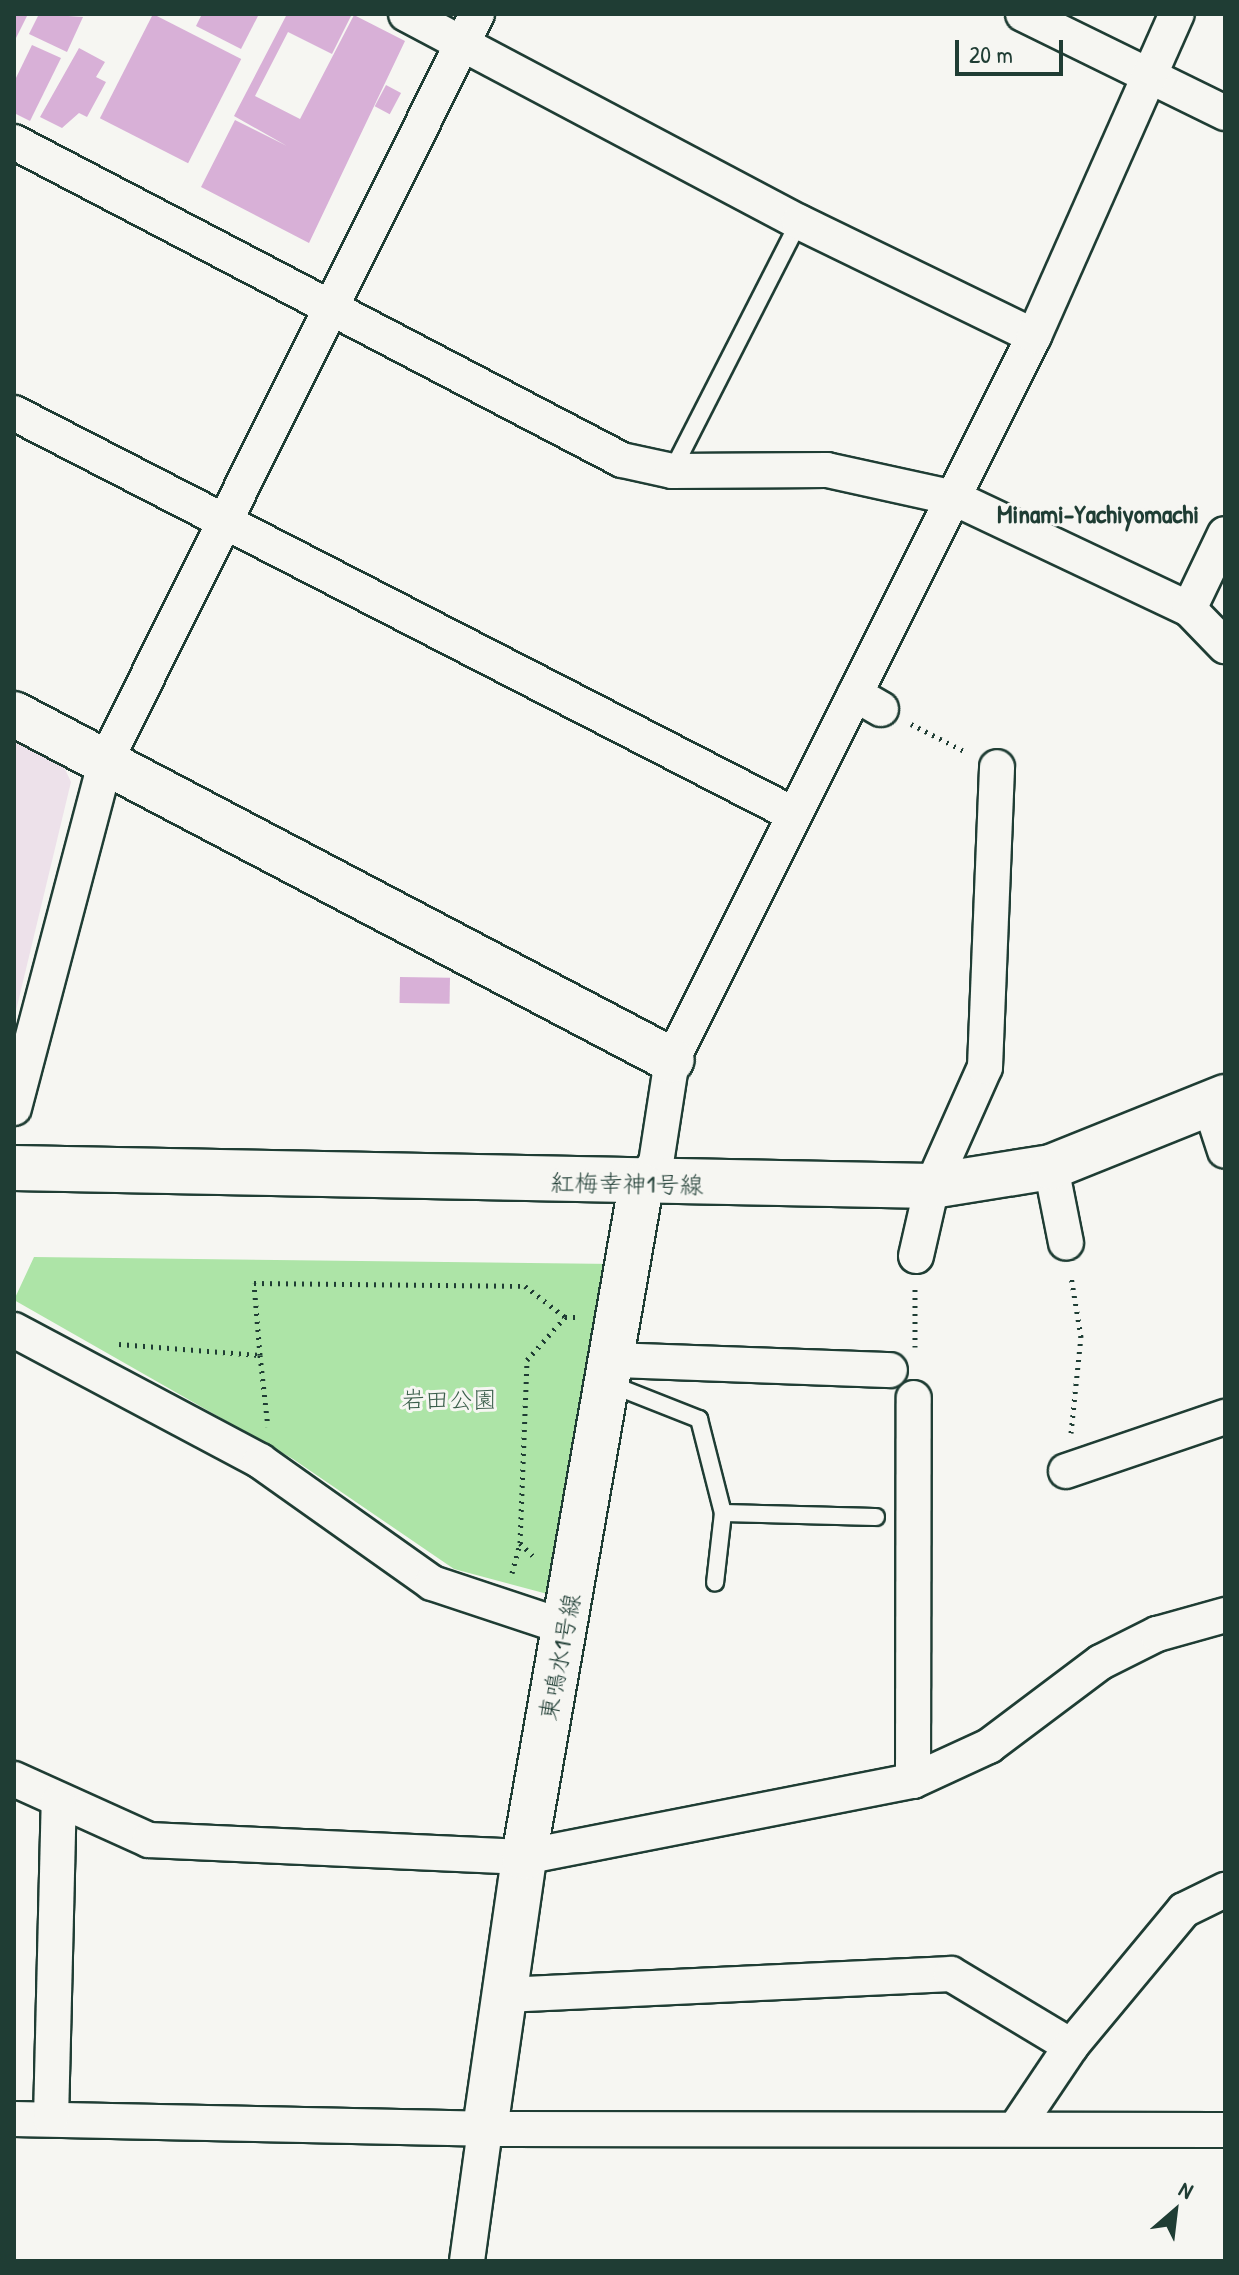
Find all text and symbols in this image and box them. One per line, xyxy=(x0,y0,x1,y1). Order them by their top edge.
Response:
scale bar xyxy=(959,24,1067,74)
text: 20 m xyxy=(969,38,1013,70)
district label: Minami-Yachiyomachi xyxy=(997,498,1199,530)
street label: 紅梅幸神1号線 xyxy=(550,1168,704,1200)
park label: 岩田公園 xyxy=(401,1386,497,1414)
street label: 東鳴水1号線 xyxy=(534,1591,586,1723)
north arrow xyxy=(1135,2171,1215,2251)
text: N xyxy=(1174,2174,1198,2206)

